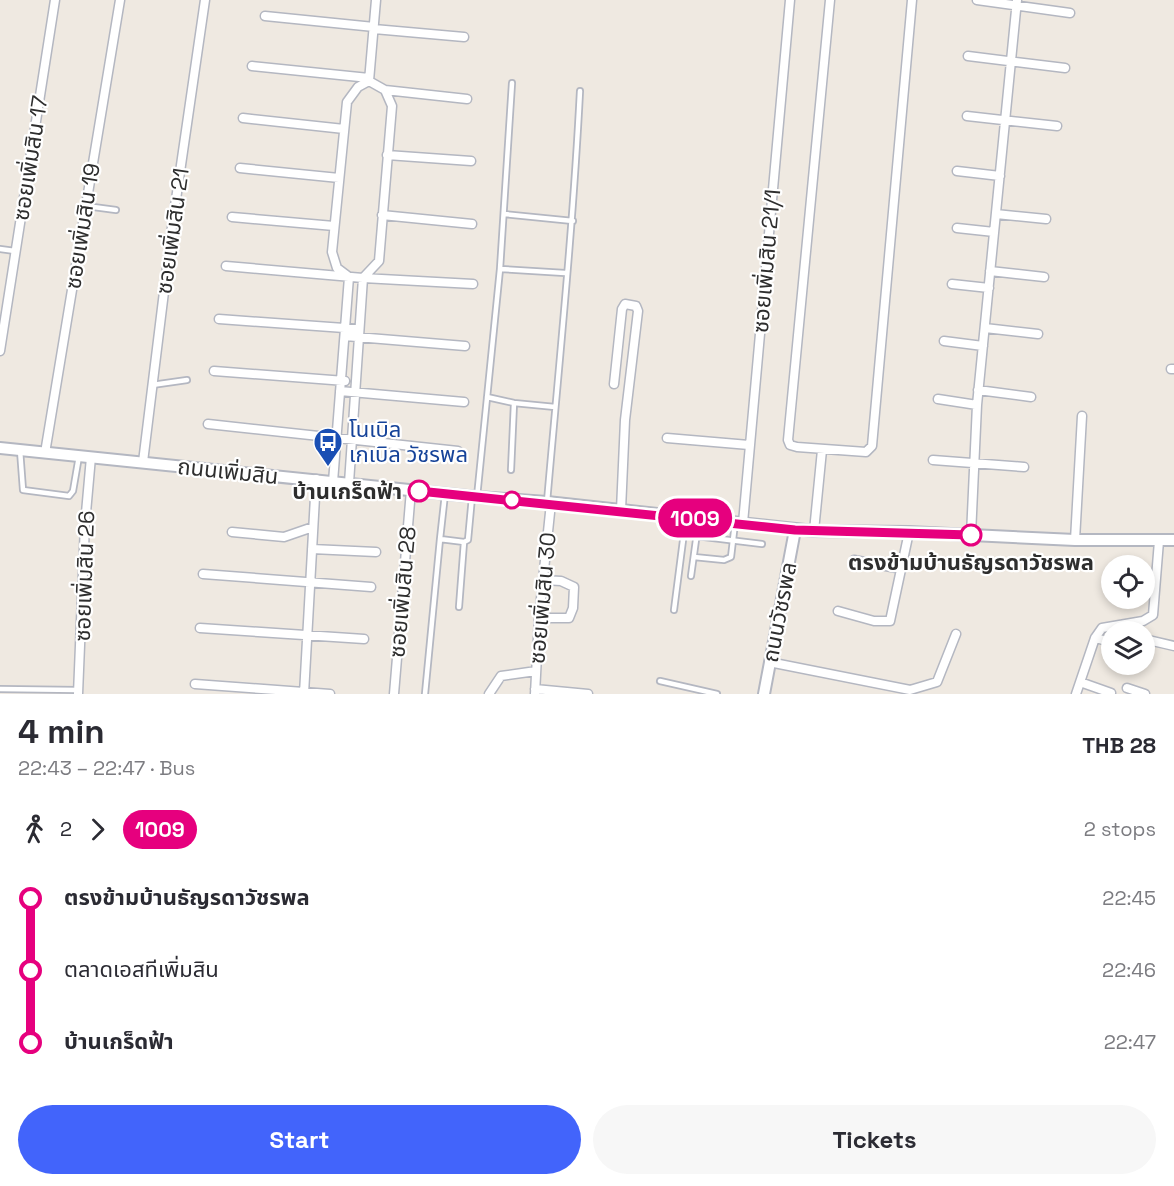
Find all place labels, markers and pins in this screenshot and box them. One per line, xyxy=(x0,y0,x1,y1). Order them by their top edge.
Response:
place label: โนเบิล เกเบิล วัชรพล xyxy=(349,415,468,468)
bus stop icon: โนเบิล เกเบิล วัชรพล xyxy=(312,426,344,468)
place label: บ้านเกร็ดฟ้า xyxy=(292,477,402,505)
marker: บ้านเกร็ดฟ้า xyxy=(408,480,430,502)
unlabelled marker xyxy=(503,491,521,509)
marker: ตรงข้ามบ้านธัญรดาวัชรพล xyxy=(960,524,982,546)
place label: ตรงข้ามบ้านธัญรดาวัชรพล xyxy=(848,548,1094,576)

